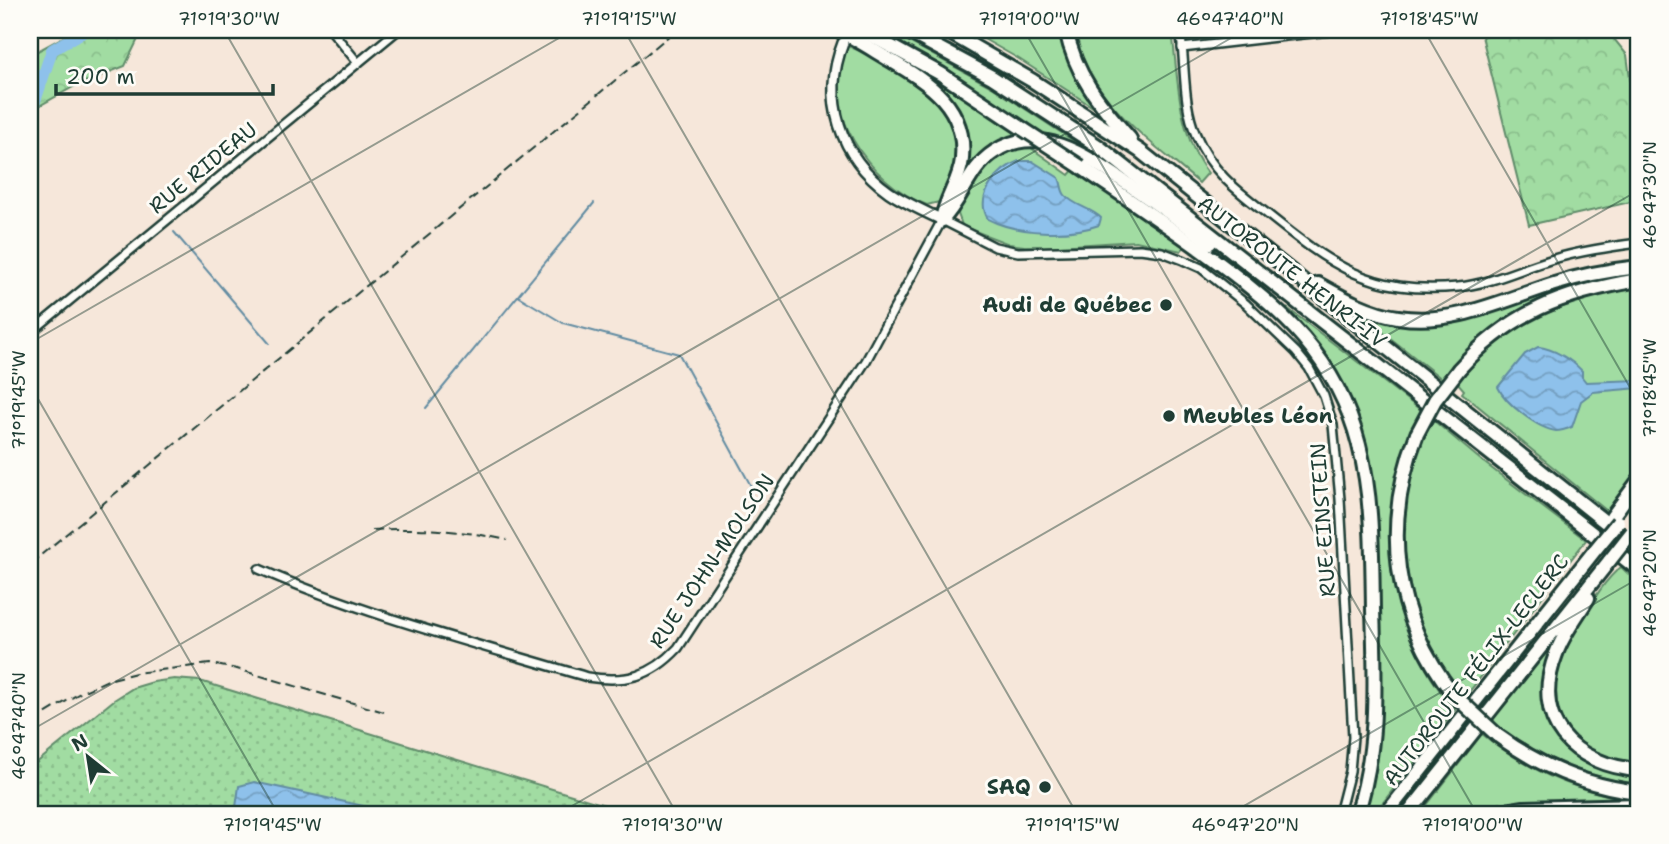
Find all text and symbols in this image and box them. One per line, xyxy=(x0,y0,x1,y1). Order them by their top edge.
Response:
text: 71°19'30"W xyxy=(178,7,280,31)
text: 71°19'15"W xyxy=(581,7,677,31)
text: 71°19'00"W xyxy=(978,7,1080,31)
text: 46°47'40"N xyxy=(1176,7,1284,31)
text: 71°18'45"W xyxy=(1379,7,1479,31)
scale bar xyxy=(56,52,273,96)
text: 200 m xyxy=(66,63,135,91)
street label: RUE RIDEAU xyxy=(143,116,263,220)
text: 46°47'30"N xyxy=(1638,141,1662,249)
street label: AUTOROUTE HENRI-IV xyxy=(1192,189,1392,355)
place label: Audi de Québec xyxy=(982,291,1152,319)
marker: Audi de Québec xyxy=(1158,297,1174,313)
text: 71°18'45"W xyxy=(1638,338,1662,438)
text: 71°19'45"W xyxy=(7,350,31,450)
place label: Meubles Léon xyxy=(1183,402,1333,430)
marker: Meubles Léon xyxy=(1161,408,1177,424)
street label: RUE EINSTEIN xyxy=(1304,442,1342,598)
street label: RUE JOHN-MOLSON xyxy=(643,468,781,654)
text: 46°47'20"N xyxy=(1638,529,1662,637)
street label: AUTOROUTE FÉLIX-LECLERC xyxy=(1376,548,1575,791)
text: 46°47'40"N xyxy=(7,672,31,780)
north arrow xyxy=(52,722,122,792)
text: N xyxy=(67,728,93,757)
place label: SAQ xyxy=(987,773,1031,801)
marker: SAQ xyxy=(1037,779,1053,795)
text: 71°19'45"W xyxy=(222,813,322,837)
text: 71°19'30"W xyxy=(621,813,723,837)
text: 71°19'15"W xyxy=(1024,813,1120,837)
text: 46°47'20"N xyxy=(1191,813,1299,837)
text: 71°19'00"W xyxy=(1421,813,1523,837)

